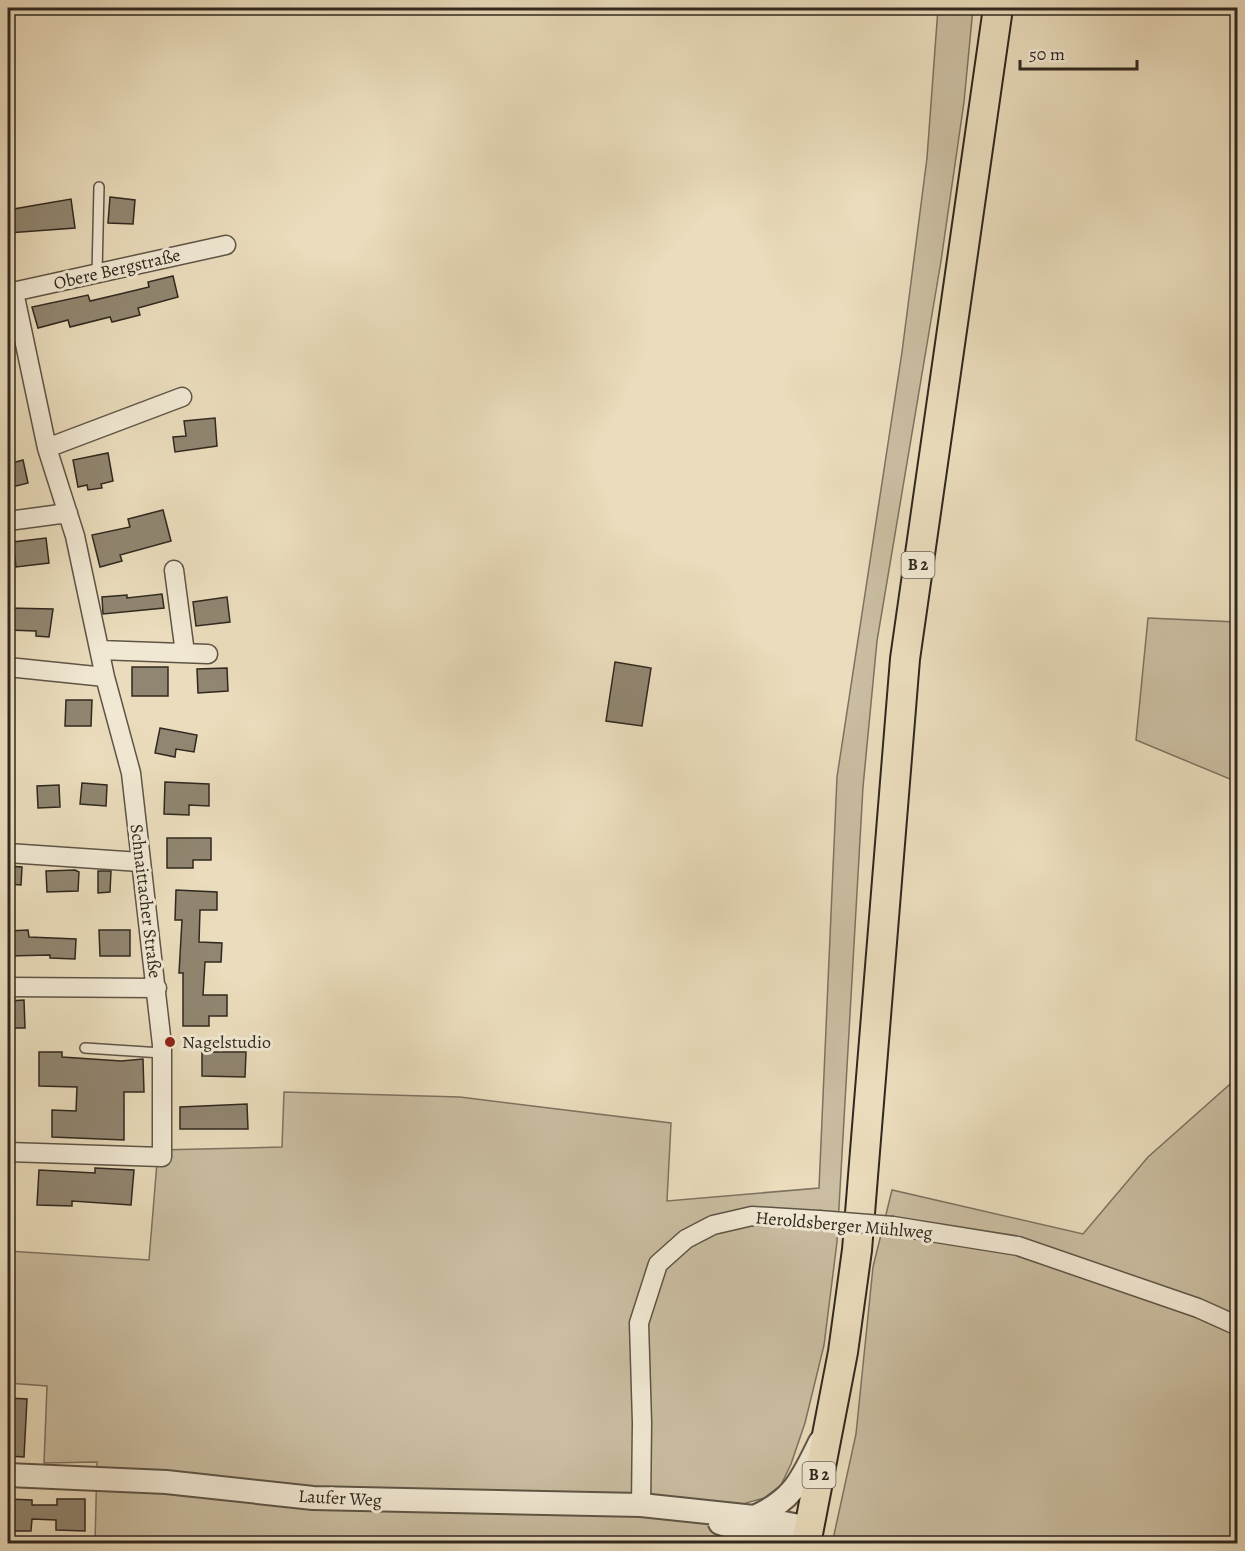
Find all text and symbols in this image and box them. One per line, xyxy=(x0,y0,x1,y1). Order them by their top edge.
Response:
scale bar xyxy=(1020,33,1137,71)
text: 50 m xyxy=(1029,42,1065,66)
street label: Obere Bergstraße xyxy=(51,243,183,295)
road number: B 2 xyxy=(902,552,934,578)
street label: Schnaittacher Straße xyxy=(125,823,167,979)
place label: Nagelstudio xyxy=(182,1030,271,1054)
marker: Nagelstudio xyxy=(163,1035,177,1049)
street label: Heroldsberger Mühlweg xyxy=(754,1205,934,1245)
road number: B 2 xyxy=(802,1462,836,1488)
street label: Laufer Weg xyxy=(298,1484,382,1512)

